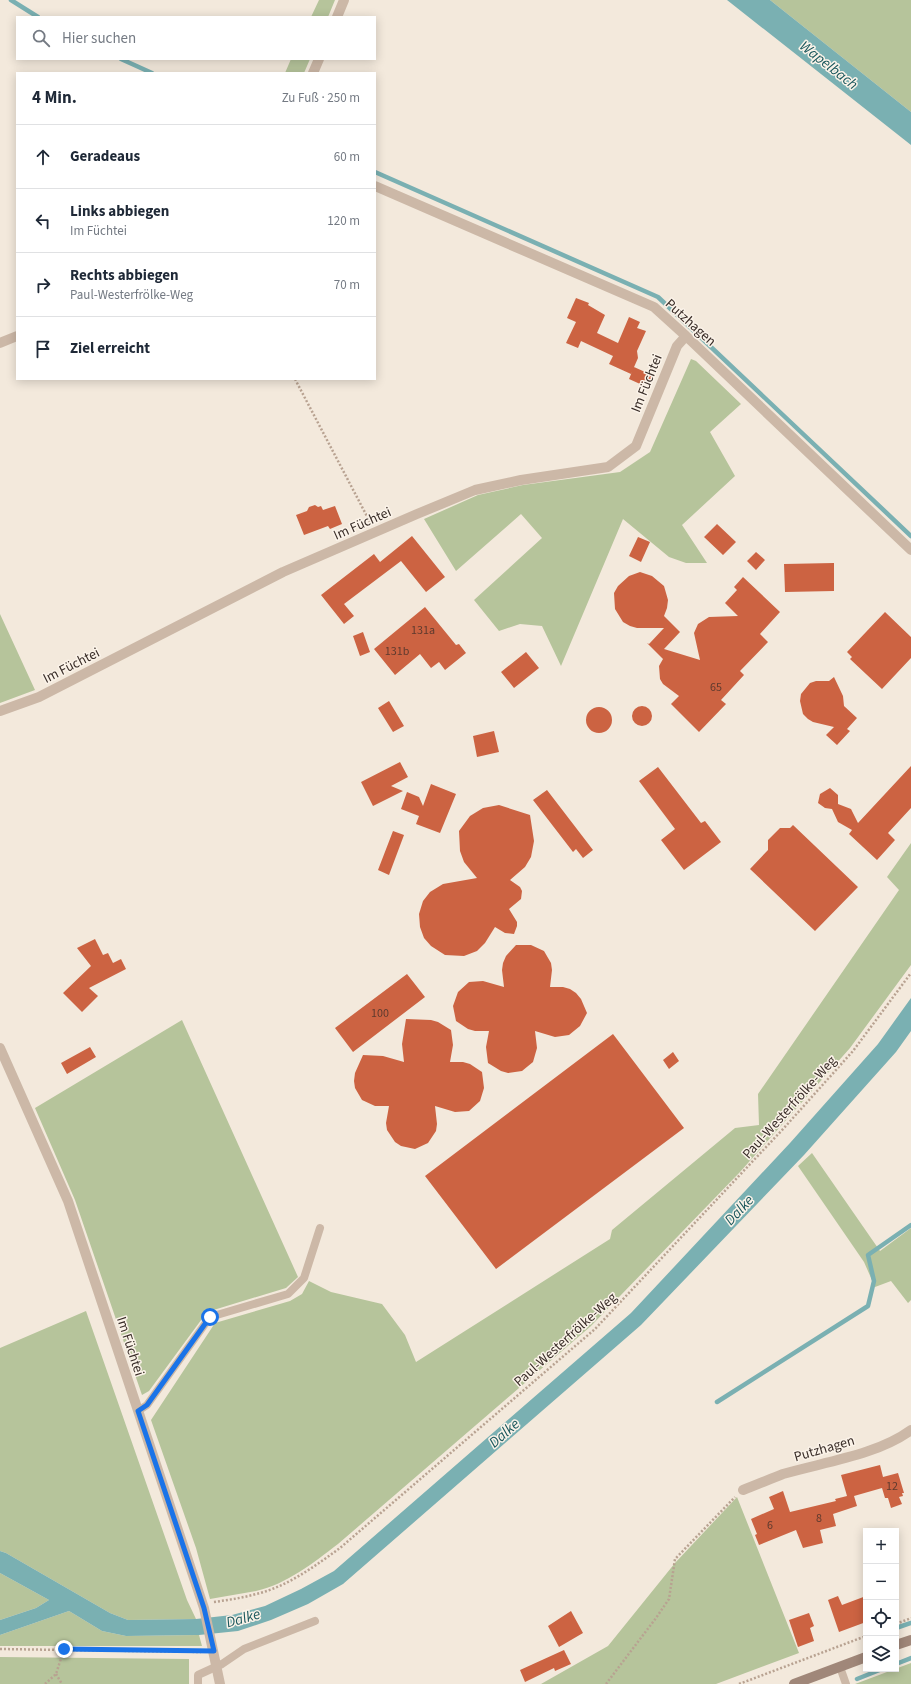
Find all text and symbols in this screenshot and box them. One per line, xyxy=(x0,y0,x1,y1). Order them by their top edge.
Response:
search box xyxy=(16,16,376,60)
icon: search xyxy=(30,27,52,49)
text: Hier suchen xyxy=(62,28,136,49)
water label: Wapelbach xyxy=(795,36,862,95)
text: 4 Min. xyxy=(32,86,77,110)
text: Zu Fuß · 250 m xyxy=(282,89,360,107)
icon: ahead xyxy=(32,146,54,168)
text: Geradeaus xyxy=(70,146,140,167)
text: 60 m xyxy=(334,148,360,166)
text: Links abbiegen xyxy=(70,201,169,222)
icon: left xyxy=(32,210,54,232)
text: 120 m xyxy=(327,212,360,230)
text: Im Füchtei xyxy=(70,222,127,240)
text: Rechts abbiegen xyxy=(70,265,179,286)
icon: right xyxy=(32,274,54,296)
text: 70 m xyxy=(334,276,360,294)
text: Paul-Westerfrölke-Weg xyxy=(70,286,193,304)
street label: Putzhagen xyxy=(660,294,720,351)
icon: arrive xyxy=(32,338,54,360)
text: Ziel erreicht xyxy=(70,338,150,359)
street label: Im Füchtei xyxy=(626,351,668,416)
street label: Im Füchtei xyxy=(330,502,394,546)
house number: 131a xyxy=(411,622,435,639)
street label: Im Füchtei xyxy=(40,643,103,689)
house number: 131b xyxy=(385,643,410,660)
house number: 65 xyxy=(710,679,722,696)
house number: 100 xyxy=(371,1005,389,1022)
street label: Paul-Westerfrölke-Weg xyxy=(738,1052,841,1164)
water label: Dalke xyxy=(720,1190,759,1230)
street label: Paul-Westerfrölke-Weg xyxy=(510,1288,622,1391)
route start xyxy=(201,1308,219,1326)
street label: Im Füchtei xyxy=(111,1314,149,1379)
water label: Dalke xyxy=(484,1414,524,1453)
street label: Putzhagen xyxy=(792,1431,857,1467)
house number: 12 xyxy=(886,1478,898,1495)
house number: 8 xyxy=(816,1510,822,1527)
house number: 6 xyxy=(767,1517,773,1534)
map controls xyxy=(863,1528,899,1672)
button: + xyxy=(863,1528,899,1564)
button: − xyxy=(863,1564,899,1600)
button: locate xyxy=(863,1600,899,1636)
water label: Dalke xyxy=(224,1604,263,1633)
button: layers xyxy=(863,1636,899,1672)
route end xyxy=(55,1640,73,1658)

